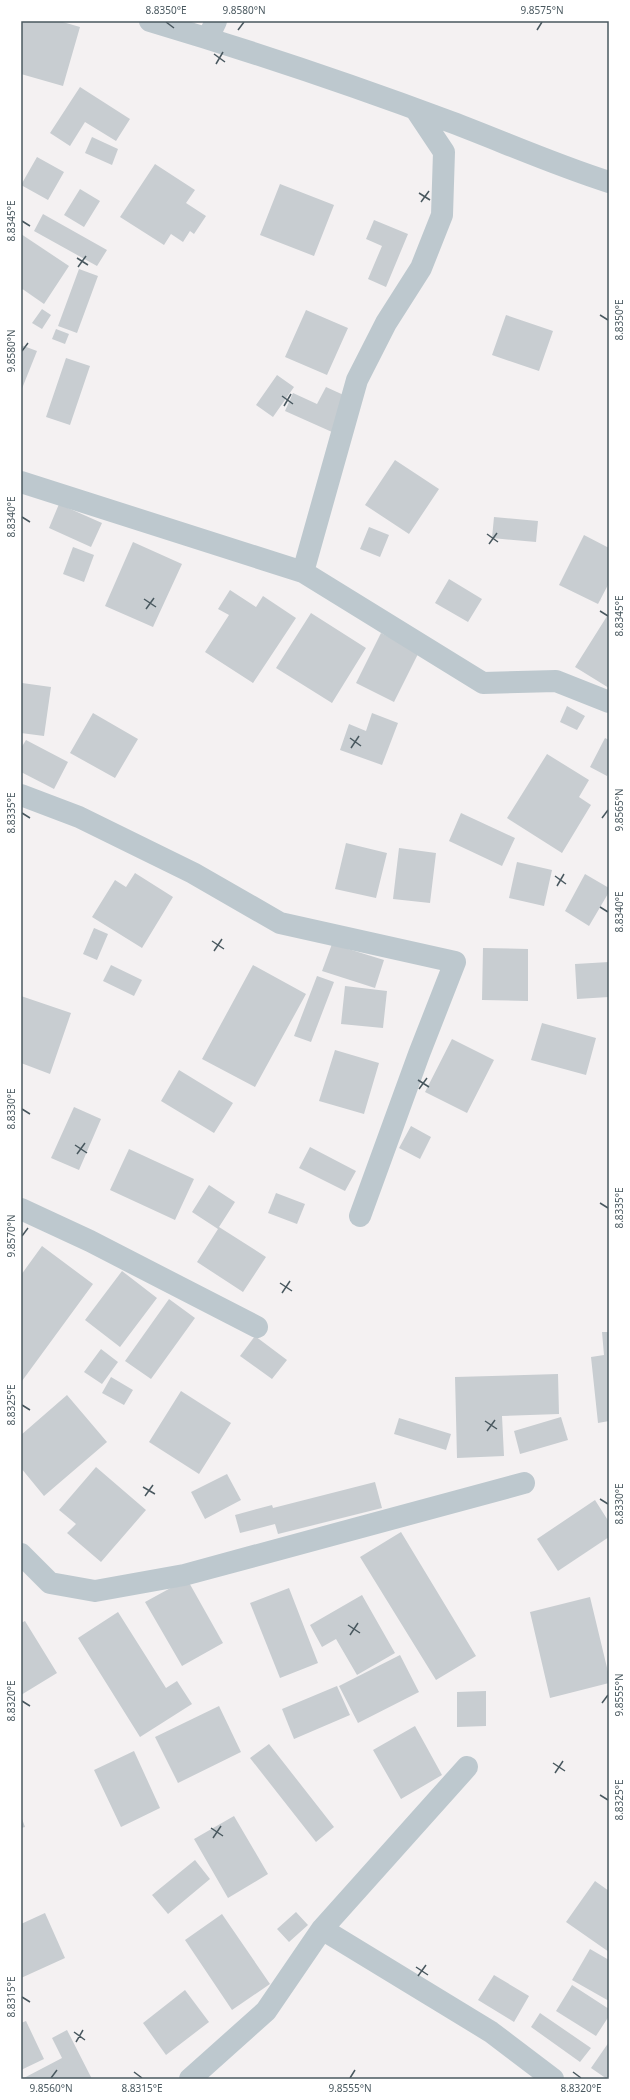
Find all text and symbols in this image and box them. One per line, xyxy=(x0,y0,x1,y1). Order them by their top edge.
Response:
text: 8.8350°E xyxy=(145,3,187,17)
text: 9.8580°N xyxy=(222,3,266,17)
text: 9.8575°N xyxy=(520,3,564,17)
text: 8.8345°E xyxy=(4,200,18,242)
text: 8.8350°E xyxy=(612,299,626,341)
text: 9.8580°N xyxy=(4,329,18,373)
text: 8.8340°E xyxy=(4,496,18,538)
text: 8.8345°E xyxy=(612,595,626,637)
text: 9.8565°N xyxy=(612,788,626,832)
text: 8.8335°E xyxy=(4,792,18,834)
text: 8.8340°E xyxy=(612,891,626,933)
text: 8.8330°E xyxy=(4,1088,18,1130)
text: 8.8335°E xyxy=(612,1187,626,1229)
text: 9.8570°N xyxy=(4,1214,18,1258)
text: 8.8325°E xyxy=(4,1384,18,1426)
text: 8.8330°E xyxy=(612,1483,626,1525)
text: 9.8555°N xyxy=(612,1673,626,1717)
text: 8.8320°E xyxy=(4,1680,18,1722)
text: 8.8325°E xyxy=(612,1779,626,1821)
text: 8.8315°E xyxy=(4,1976,18,2018)
text: 9.8560°N xyxy=(29,2081,73,2095)
text: 8.8315°E xyxy=(121,2081,163,2095)
text: 9.8555°N xyxy=(328,2081,372,2095)
text: 8.8320°E xyxy=(560,2081,602,2095)

